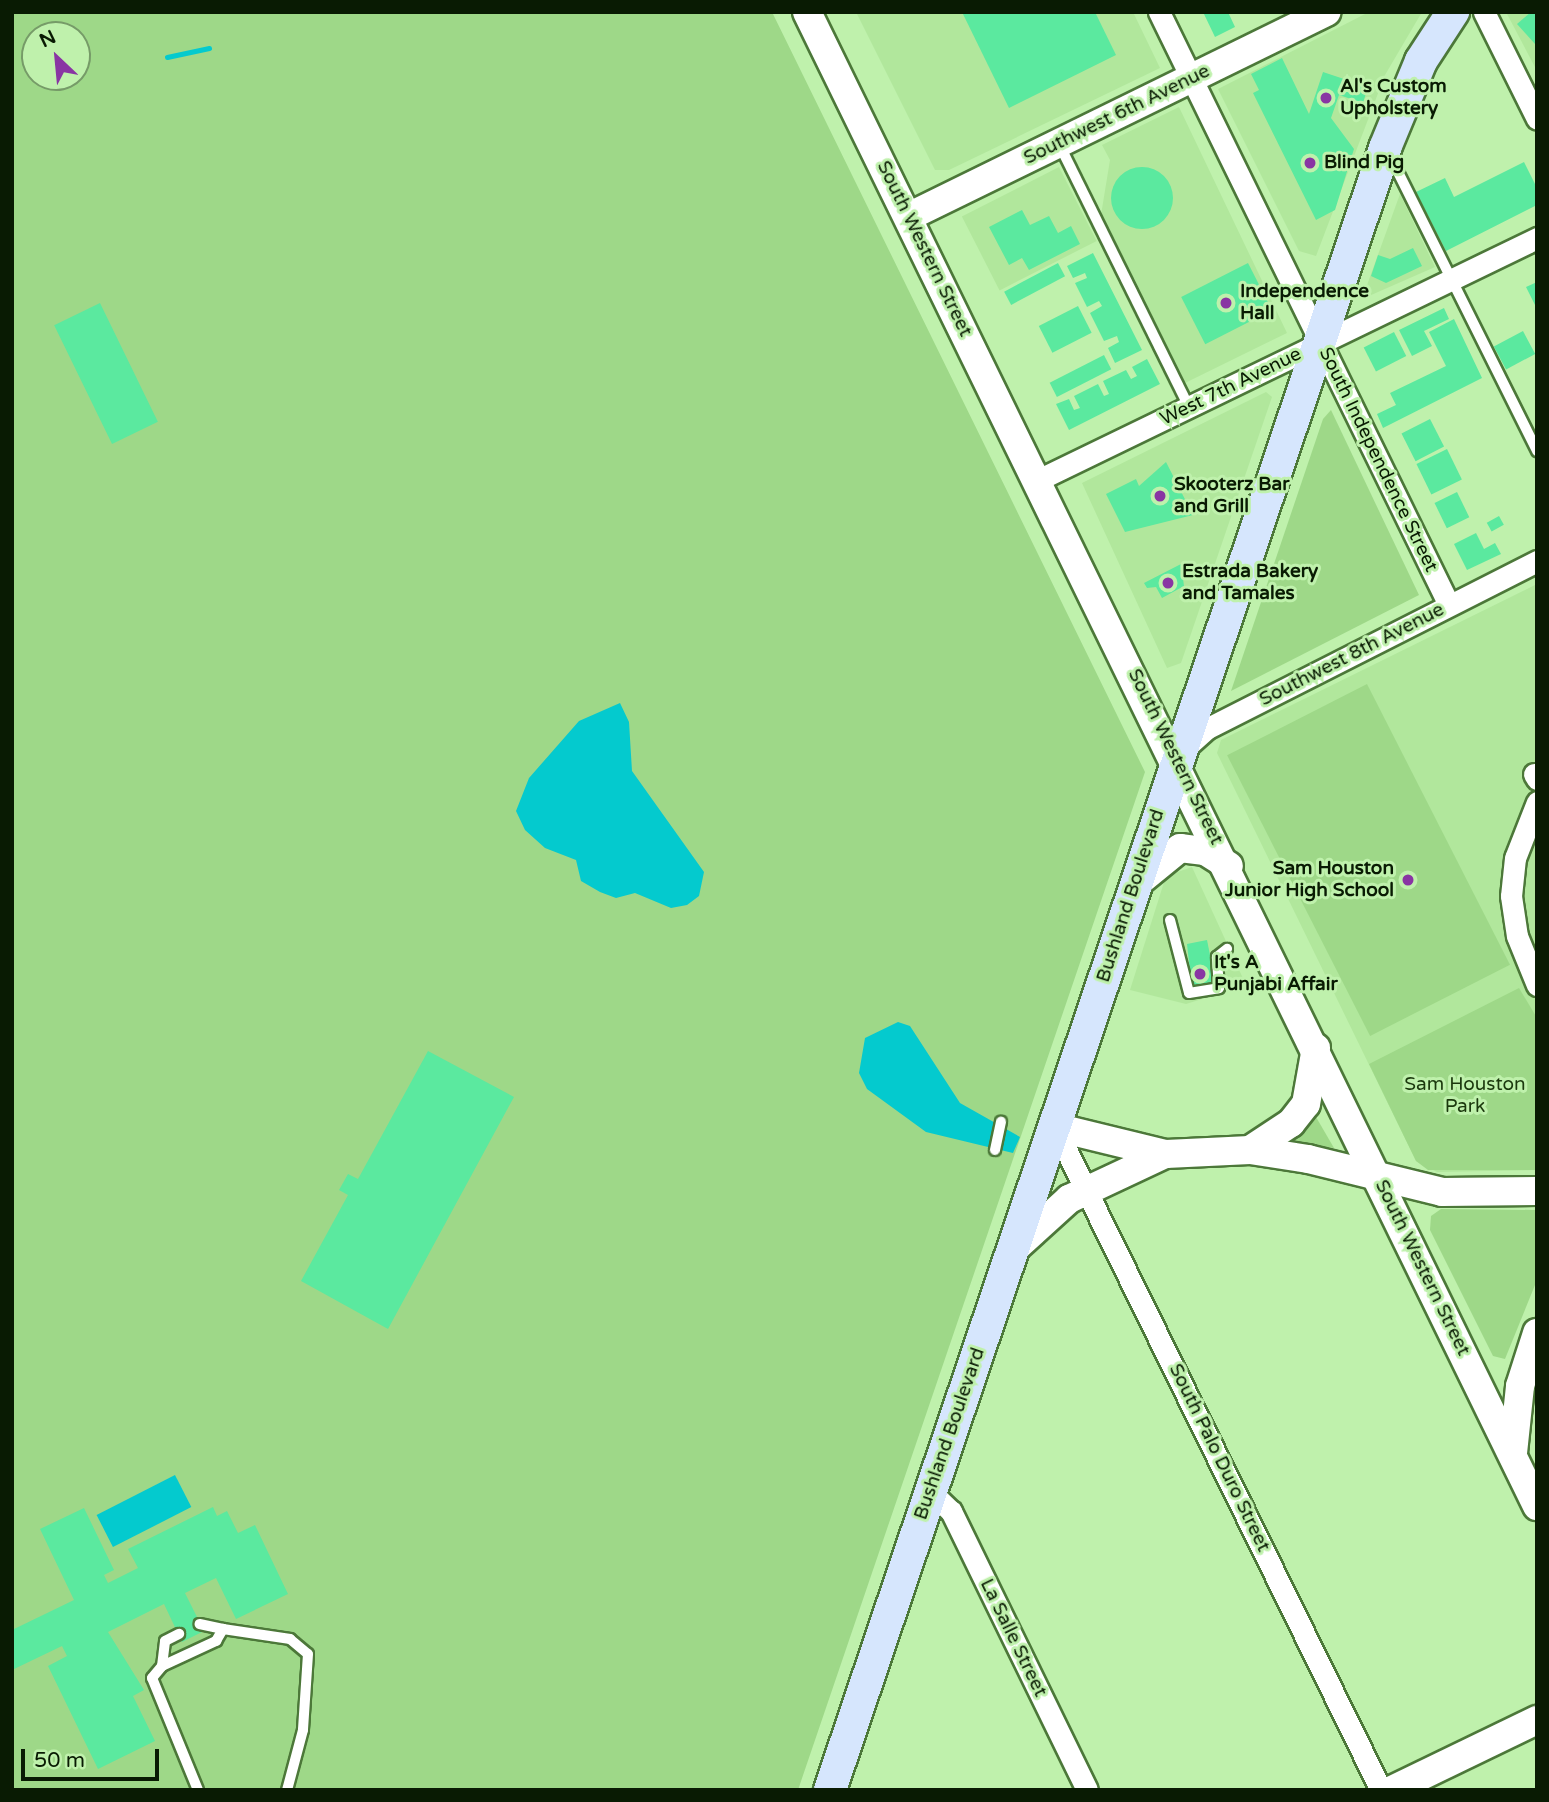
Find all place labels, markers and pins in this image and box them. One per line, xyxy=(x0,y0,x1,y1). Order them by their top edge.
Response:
place label: Al's Custom Upholstery xyxy=(1340,76,1447,120)
marker: Al's Custom Upholstery xyxy=(1318,90,1334,106)
place label: Blind Pig xyxy=(1324,152,1404,174)
marker: Blind Pig xyxy=(1302,155,1318,171)
place label: Independence Hall xyxy=(1240,281,1369,325)
marker: Independence Hall xyxy=(1218,295,1234,311)
place label: Skooterz Bar and Grill xyxy=(1174,474,1289,518)
marker: Skooterz Bar and Grill xyxy=(1152,488,1168,504)
place label: Estrada Bakery and Tamales xyxy=(1182,561,1318,605)
marker: Estrada Bakery and Tamales xyxy=(1160,575,1176,591)
place label: Sam Houston Junior High School xyxy=(1225,858,1394,902)
marker: Sam Houston Junior High School xyxy=(1400,872,1416,888)
place label: It's A Punjabi Affair xyxy=(1214,952,1338,996)
marker: It's A Punjabi Affair xyxy=(1192,966,1208,982)

